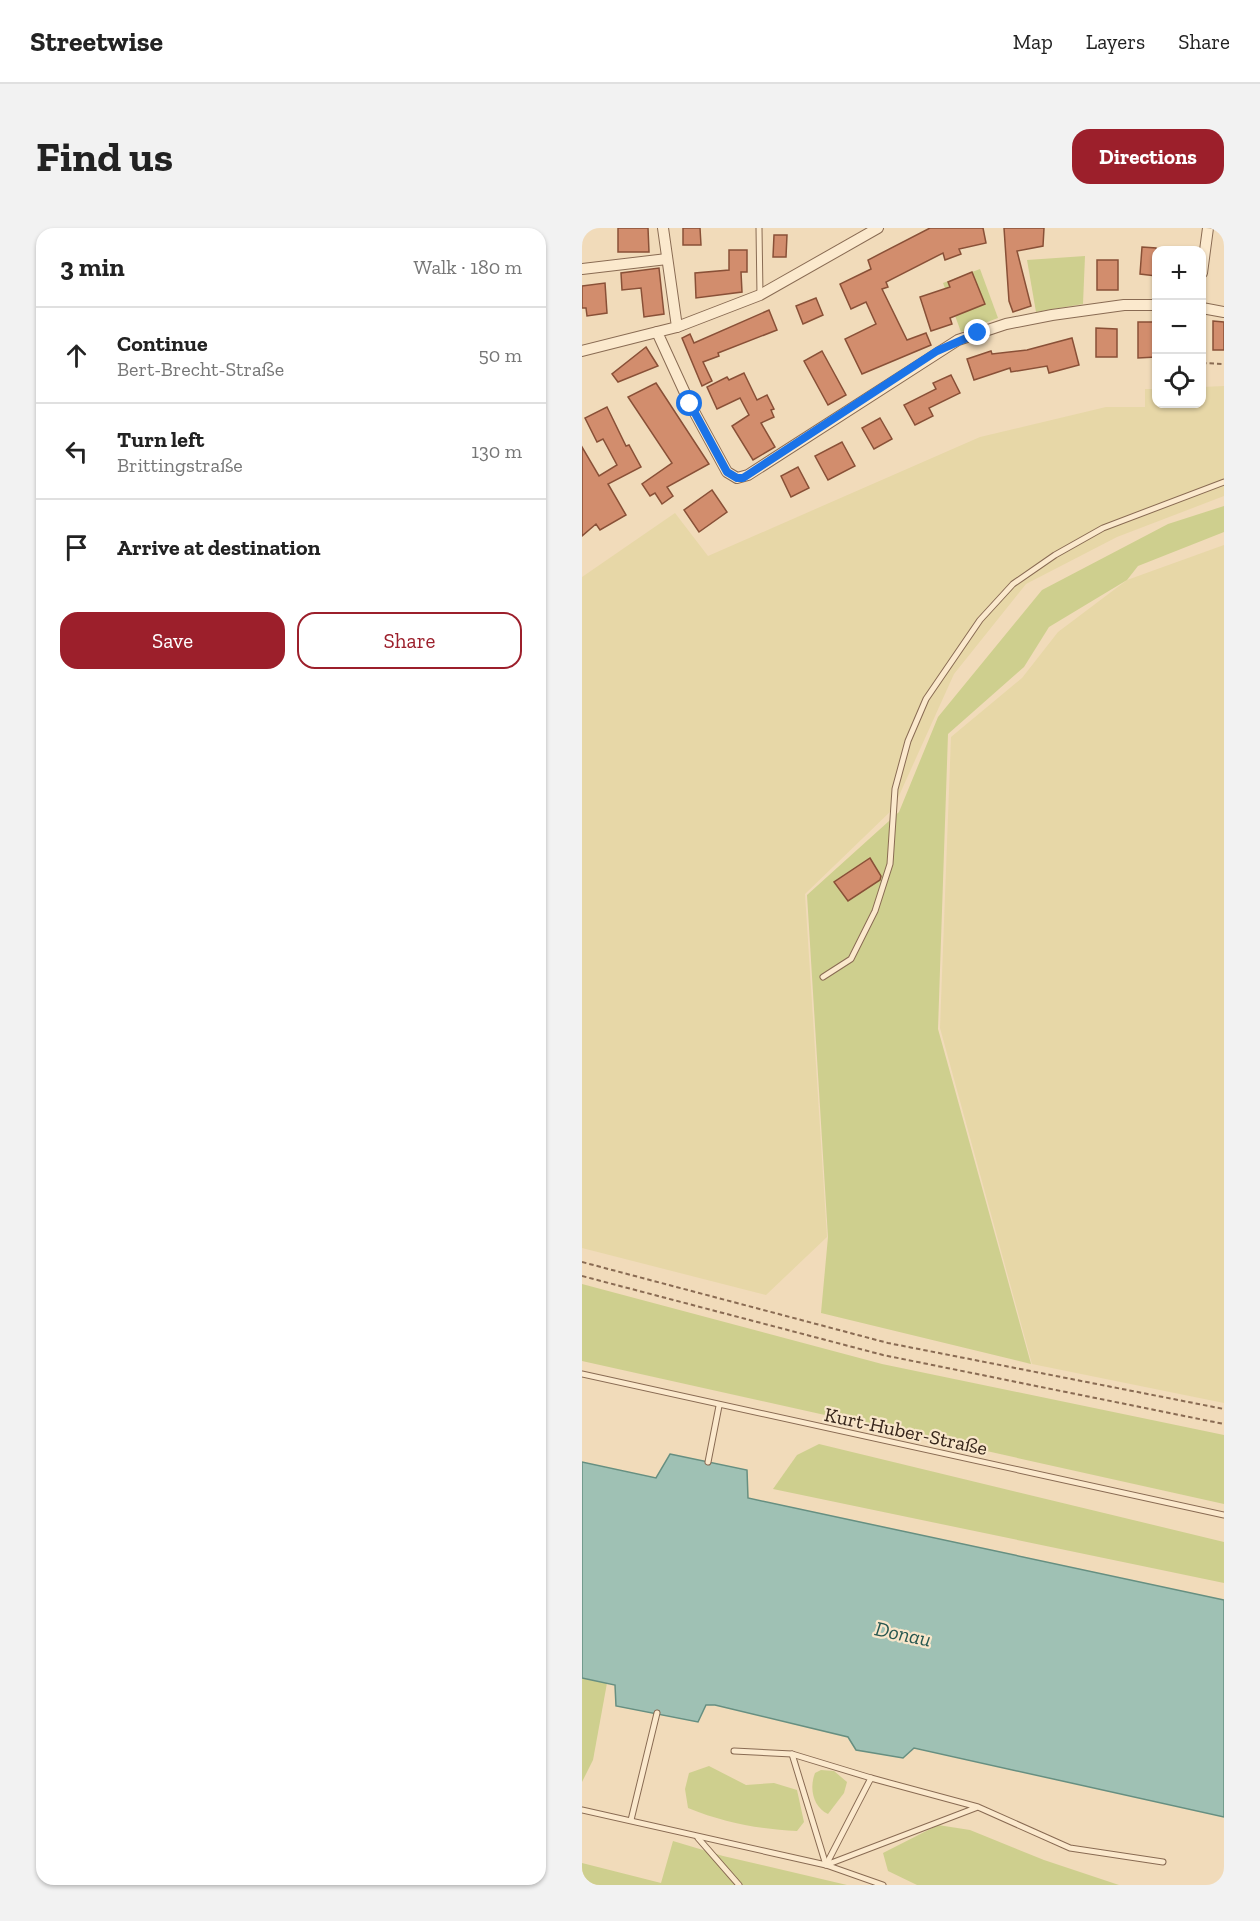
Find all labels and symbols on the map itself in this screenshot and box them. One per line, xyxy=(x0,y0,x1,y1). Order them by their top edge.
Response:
route end xyxy=(964,319,990,345)
route start xyxy=(676,390,702,416)
street label: Kurt-Huber-Straße xyxy=(822,1402,990,1460)
water label: Donau xyxy=(873,1615,934,1652)

